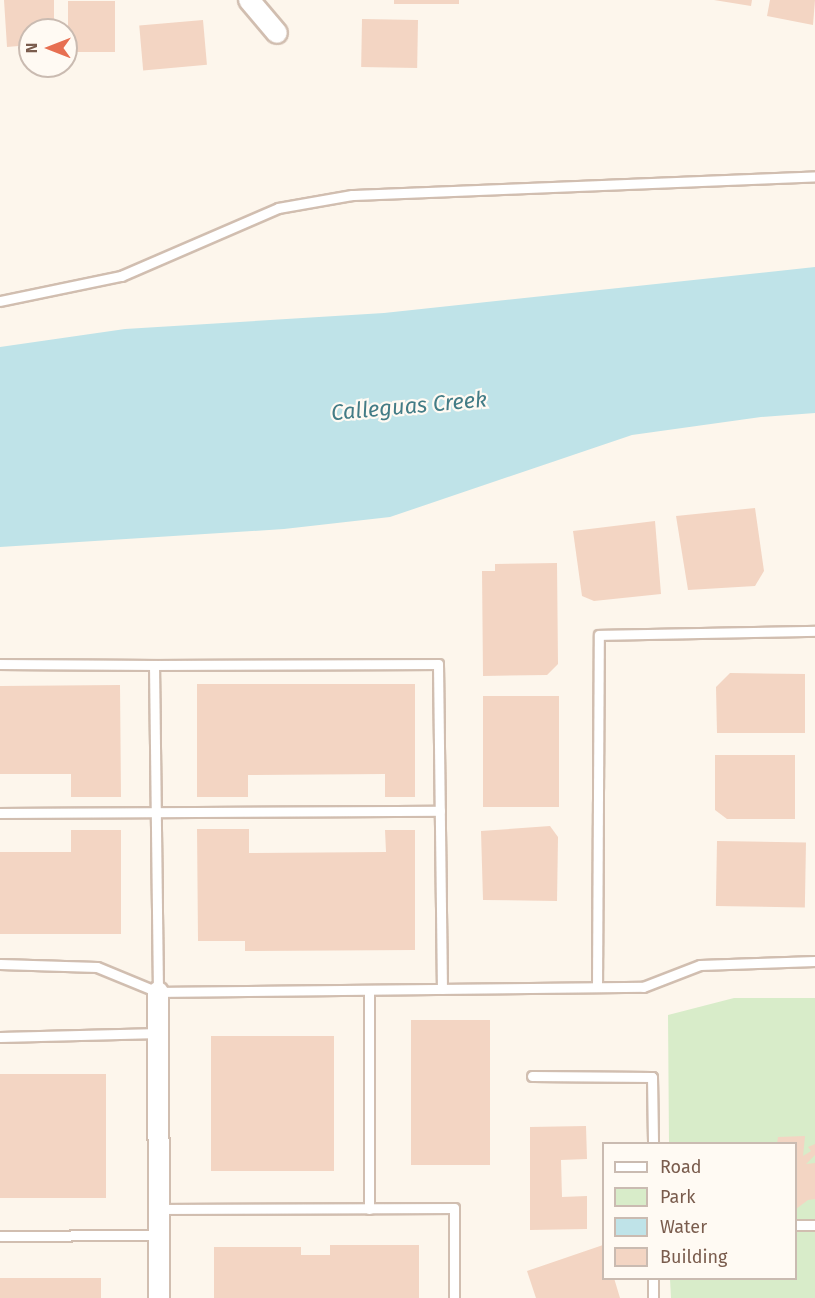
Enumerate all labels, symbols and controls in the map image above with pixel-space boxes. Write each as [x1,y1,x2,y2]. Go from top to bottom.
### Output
north arrow [18,18,78,78]
text: N [22,43,41,53]
water label: Calleguas Creek [330,386,488,426]
legend [602,1142,797,1280]
text: Road [660,1156,702,1178]
text: Park [660,1186,695,1208]
text: Water [660,1216,707,1238]
text: Building [660,1246,727,1268]

